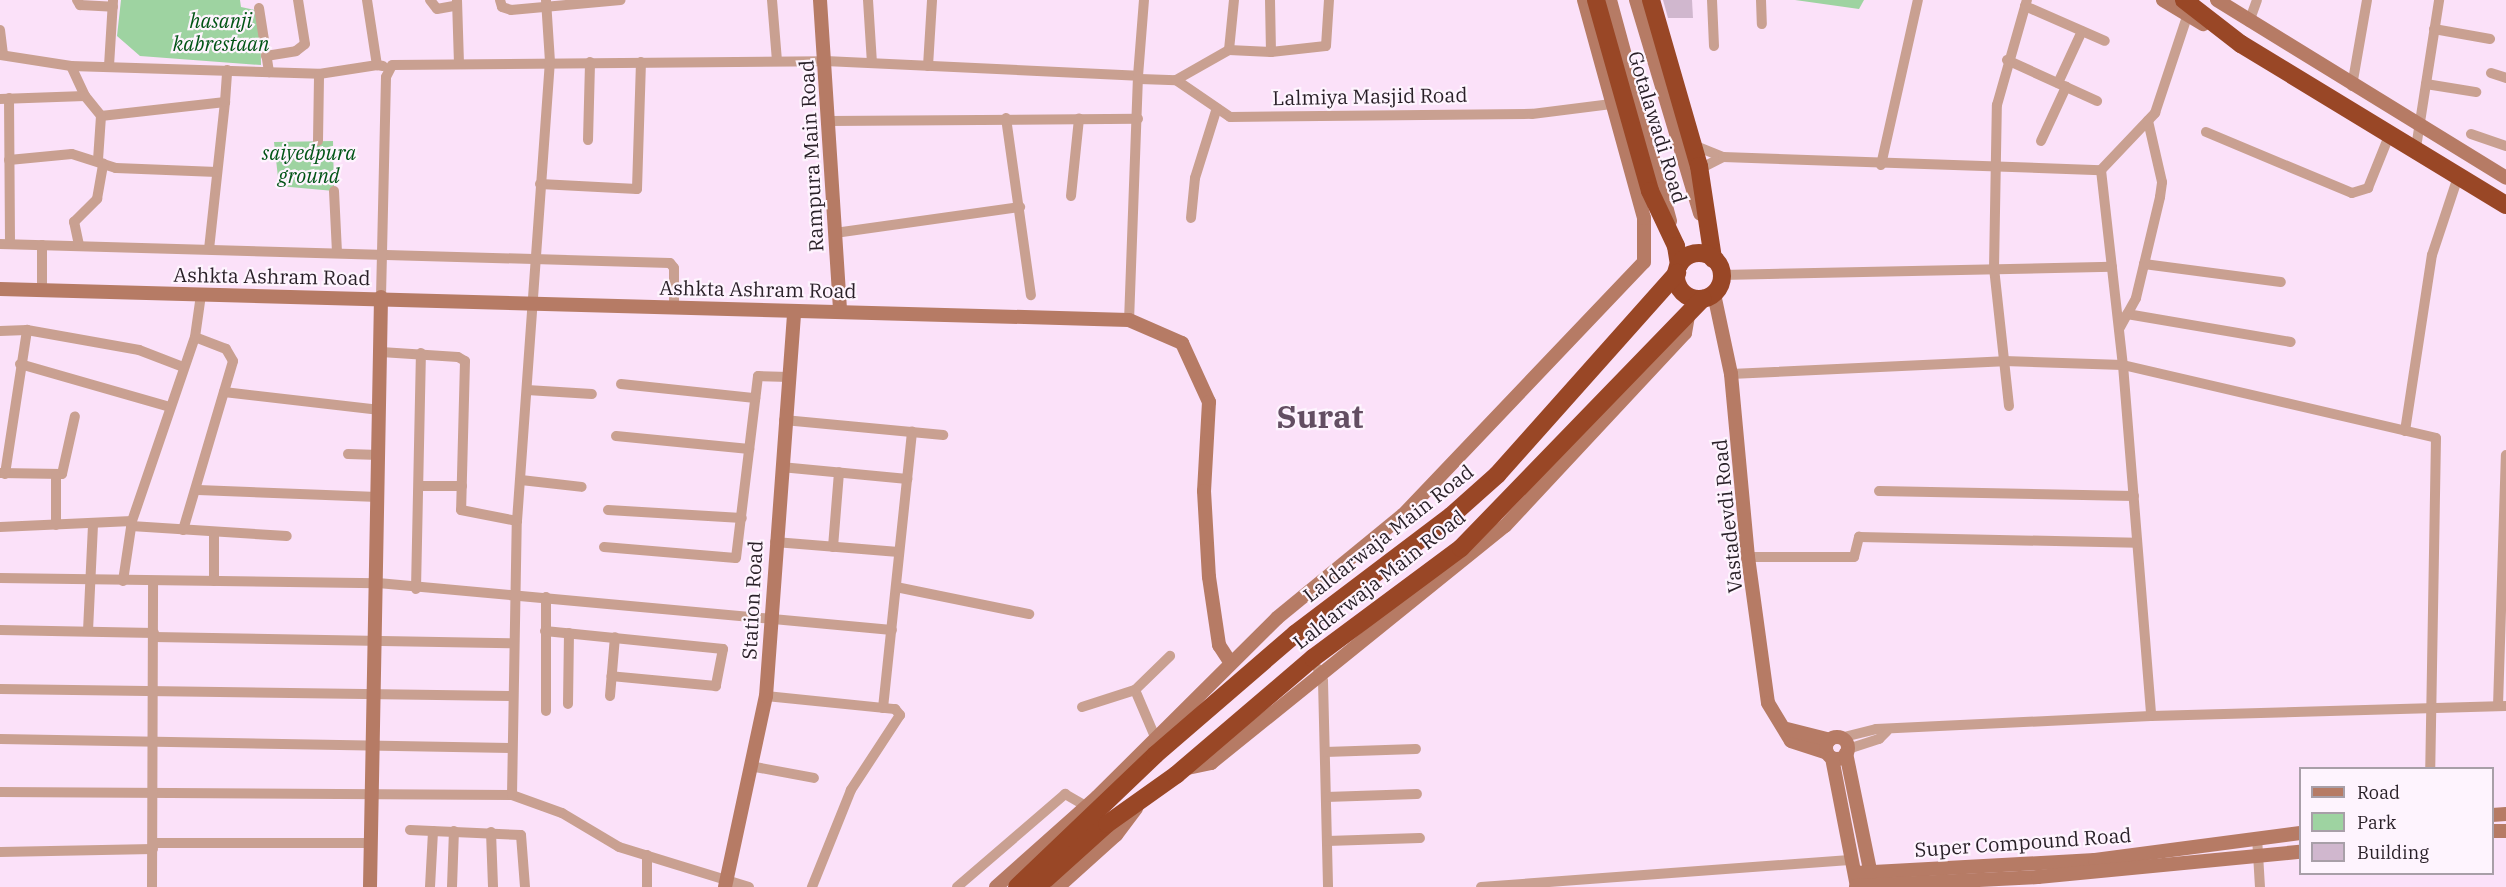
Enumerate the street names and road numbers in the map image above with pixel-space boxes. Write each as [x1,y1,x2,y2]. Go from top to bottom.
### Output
street label: Gotalawadi Road [1623,48,1693,206]
street label: Rampura Main Road [794,59,828,253]
street label: Lalmiya Masjid Road [1272,82,1468,110]
street label: Ashkta Ashram Road [173,262,371,290]
street label: Ashkta Ashram Road [659,275,857,303]
street label: Vastadevdi Road [1707,438,1747,594]
street label: Laldarwaja Main Road [1298,459,1478,607]
street label: Laldarwaja Main ROad [1288,504,1470,654]
street label: Station Road [737,540,767,660]
street label: Super Compound Road [1914,822,2132,862]

